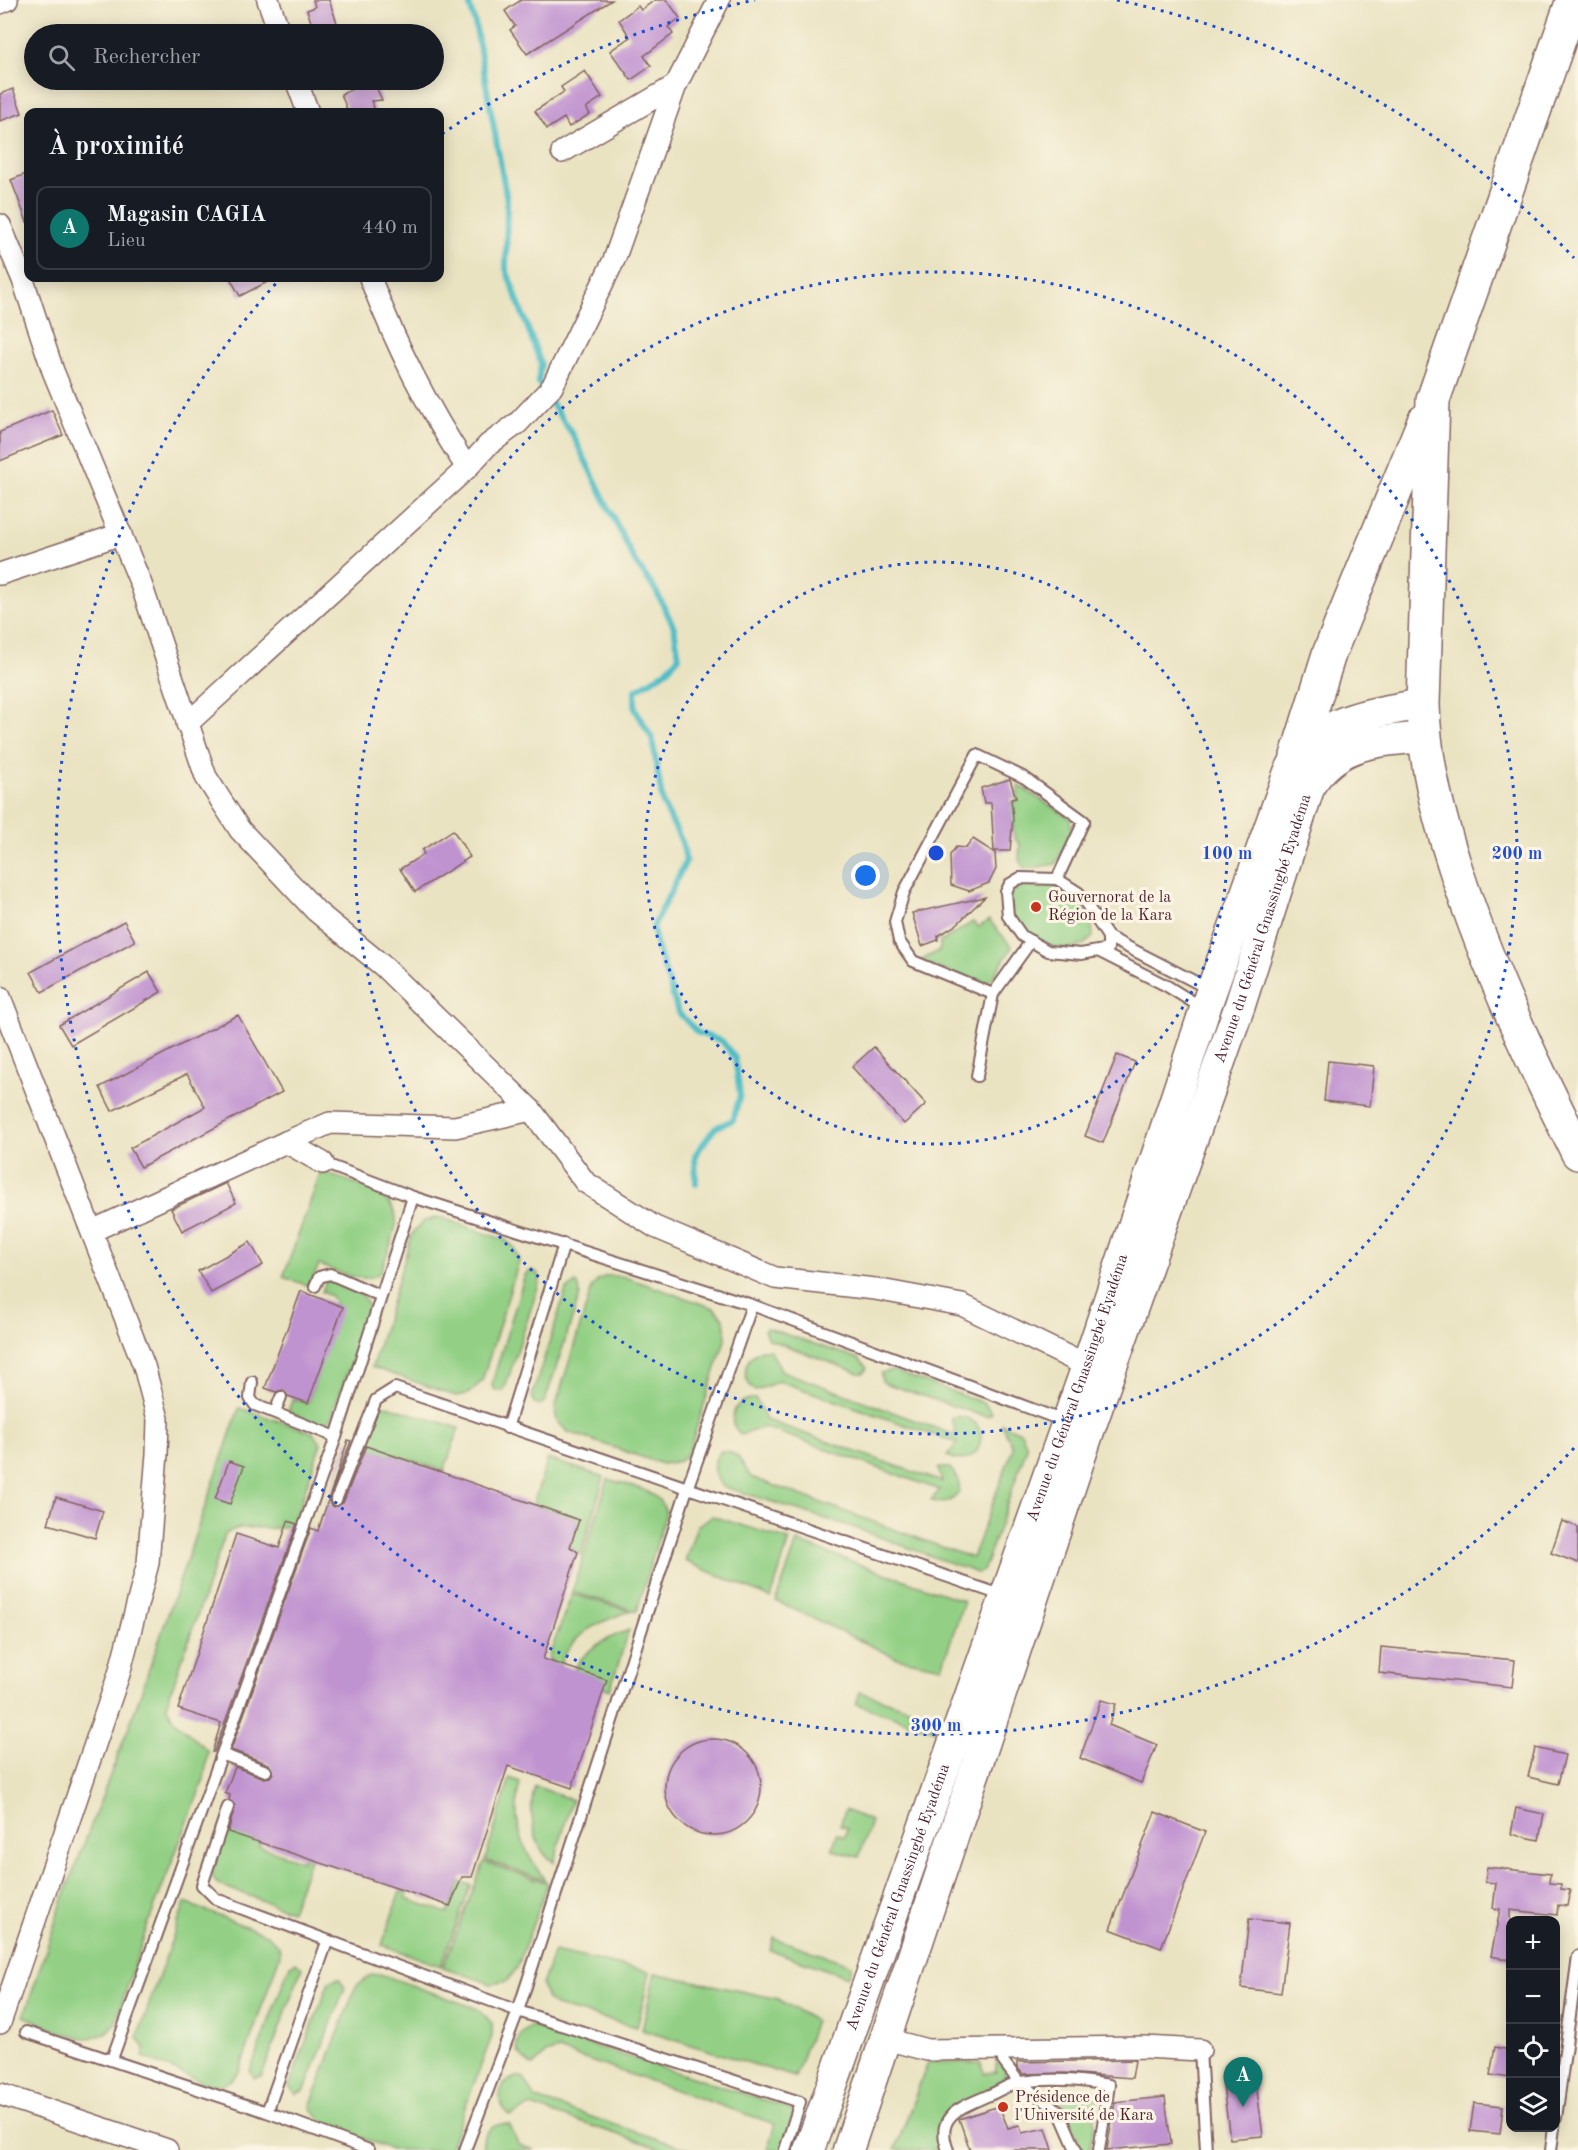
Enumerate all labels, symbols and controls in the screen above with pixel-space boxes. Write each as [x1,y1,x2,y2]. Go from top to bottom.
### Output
search box [24,24,444,90]
icon: search [45,41,78,74]
text: Rechercher [93,46,200,68]
text: À proximité [48,134,184,160]
text: Magasin CAGIA [107,204,266,226]
text: A [62,218,77,238]
text: 440 m [362,218,418,238]
text: Lieu [107,231,146,251]
street label: Avenue du Général Gnassingbé Eyadéma [1212,792,1315,1065]
centre of rings [926,843,946,863]
text: 100 m [1202,845,1252,863]
text: 200 m [1492,845,1542,863]
your location [851,861,880,890]
place label: Gouvernorat de la Région de la Kara [1048,890,1172,924]
marker: Gouvernorat de la Région de la Kara [1029,900,1043,914]
street label: Avenue du Général Gnassingbé Eyadéma [1024,1252,1131,1524]
text: 300 m [911,1717,961,1735]
street label: Avenue du Général Gnassingbé Eyadéma [844,1762,953,2033]
map controls [1506,1916,1560,2132]
button: + [1506,1916,1560,1970]
button: − [1506,1970,1560,2024]
button: locate [1506,2024,1560,2078]
pin: A [1224,2058,1262,2107]
button: layers [1506,2078,1560,2132]
place label: Présidence de l'Université de Kara [1015,2090,1154,2124]
marker: Présidence de l'Université de Kara [996,2100,1010,2114]

